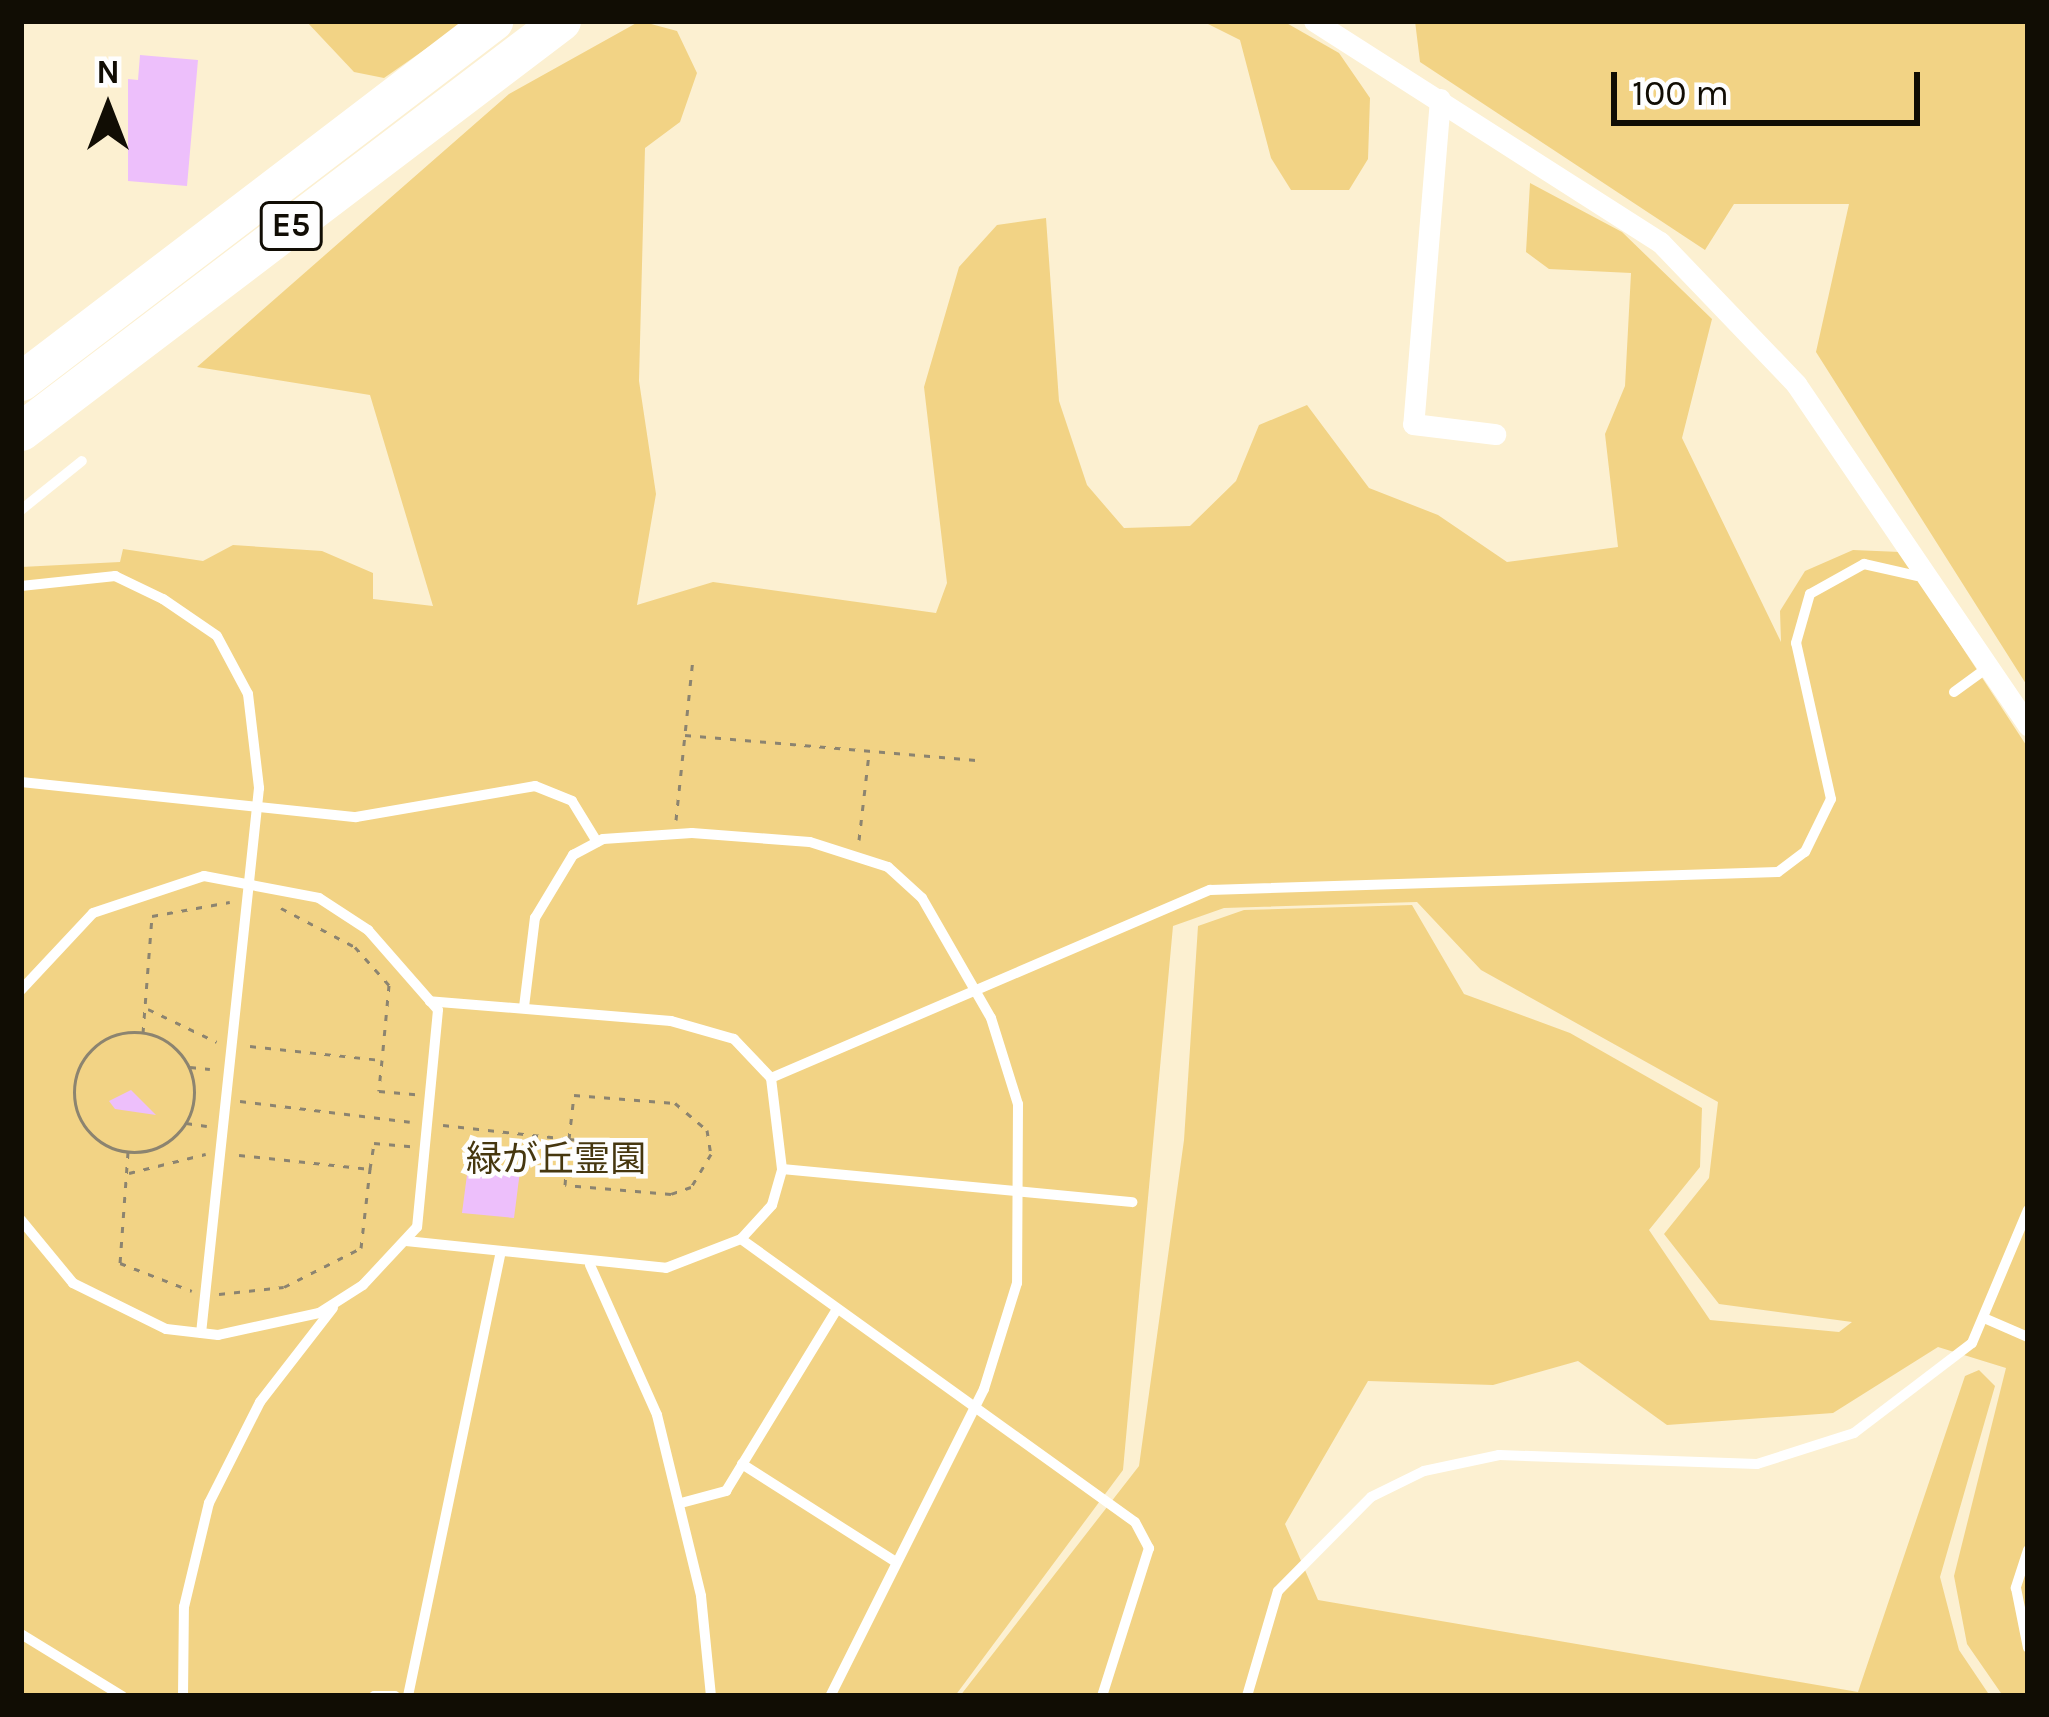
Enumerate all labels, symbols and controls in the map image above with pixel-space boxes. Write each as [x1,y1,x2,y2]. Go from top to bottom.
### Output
north arrow [48,48,168,168]
scale bar [1617,48,1926,122]
text: N [96,53,120,91]
text: 100 m [1632,72,1729,114]
road number: E5 [258,199,324,253]
park label: 緑が丘霊園 [466,1138,646,1182]

